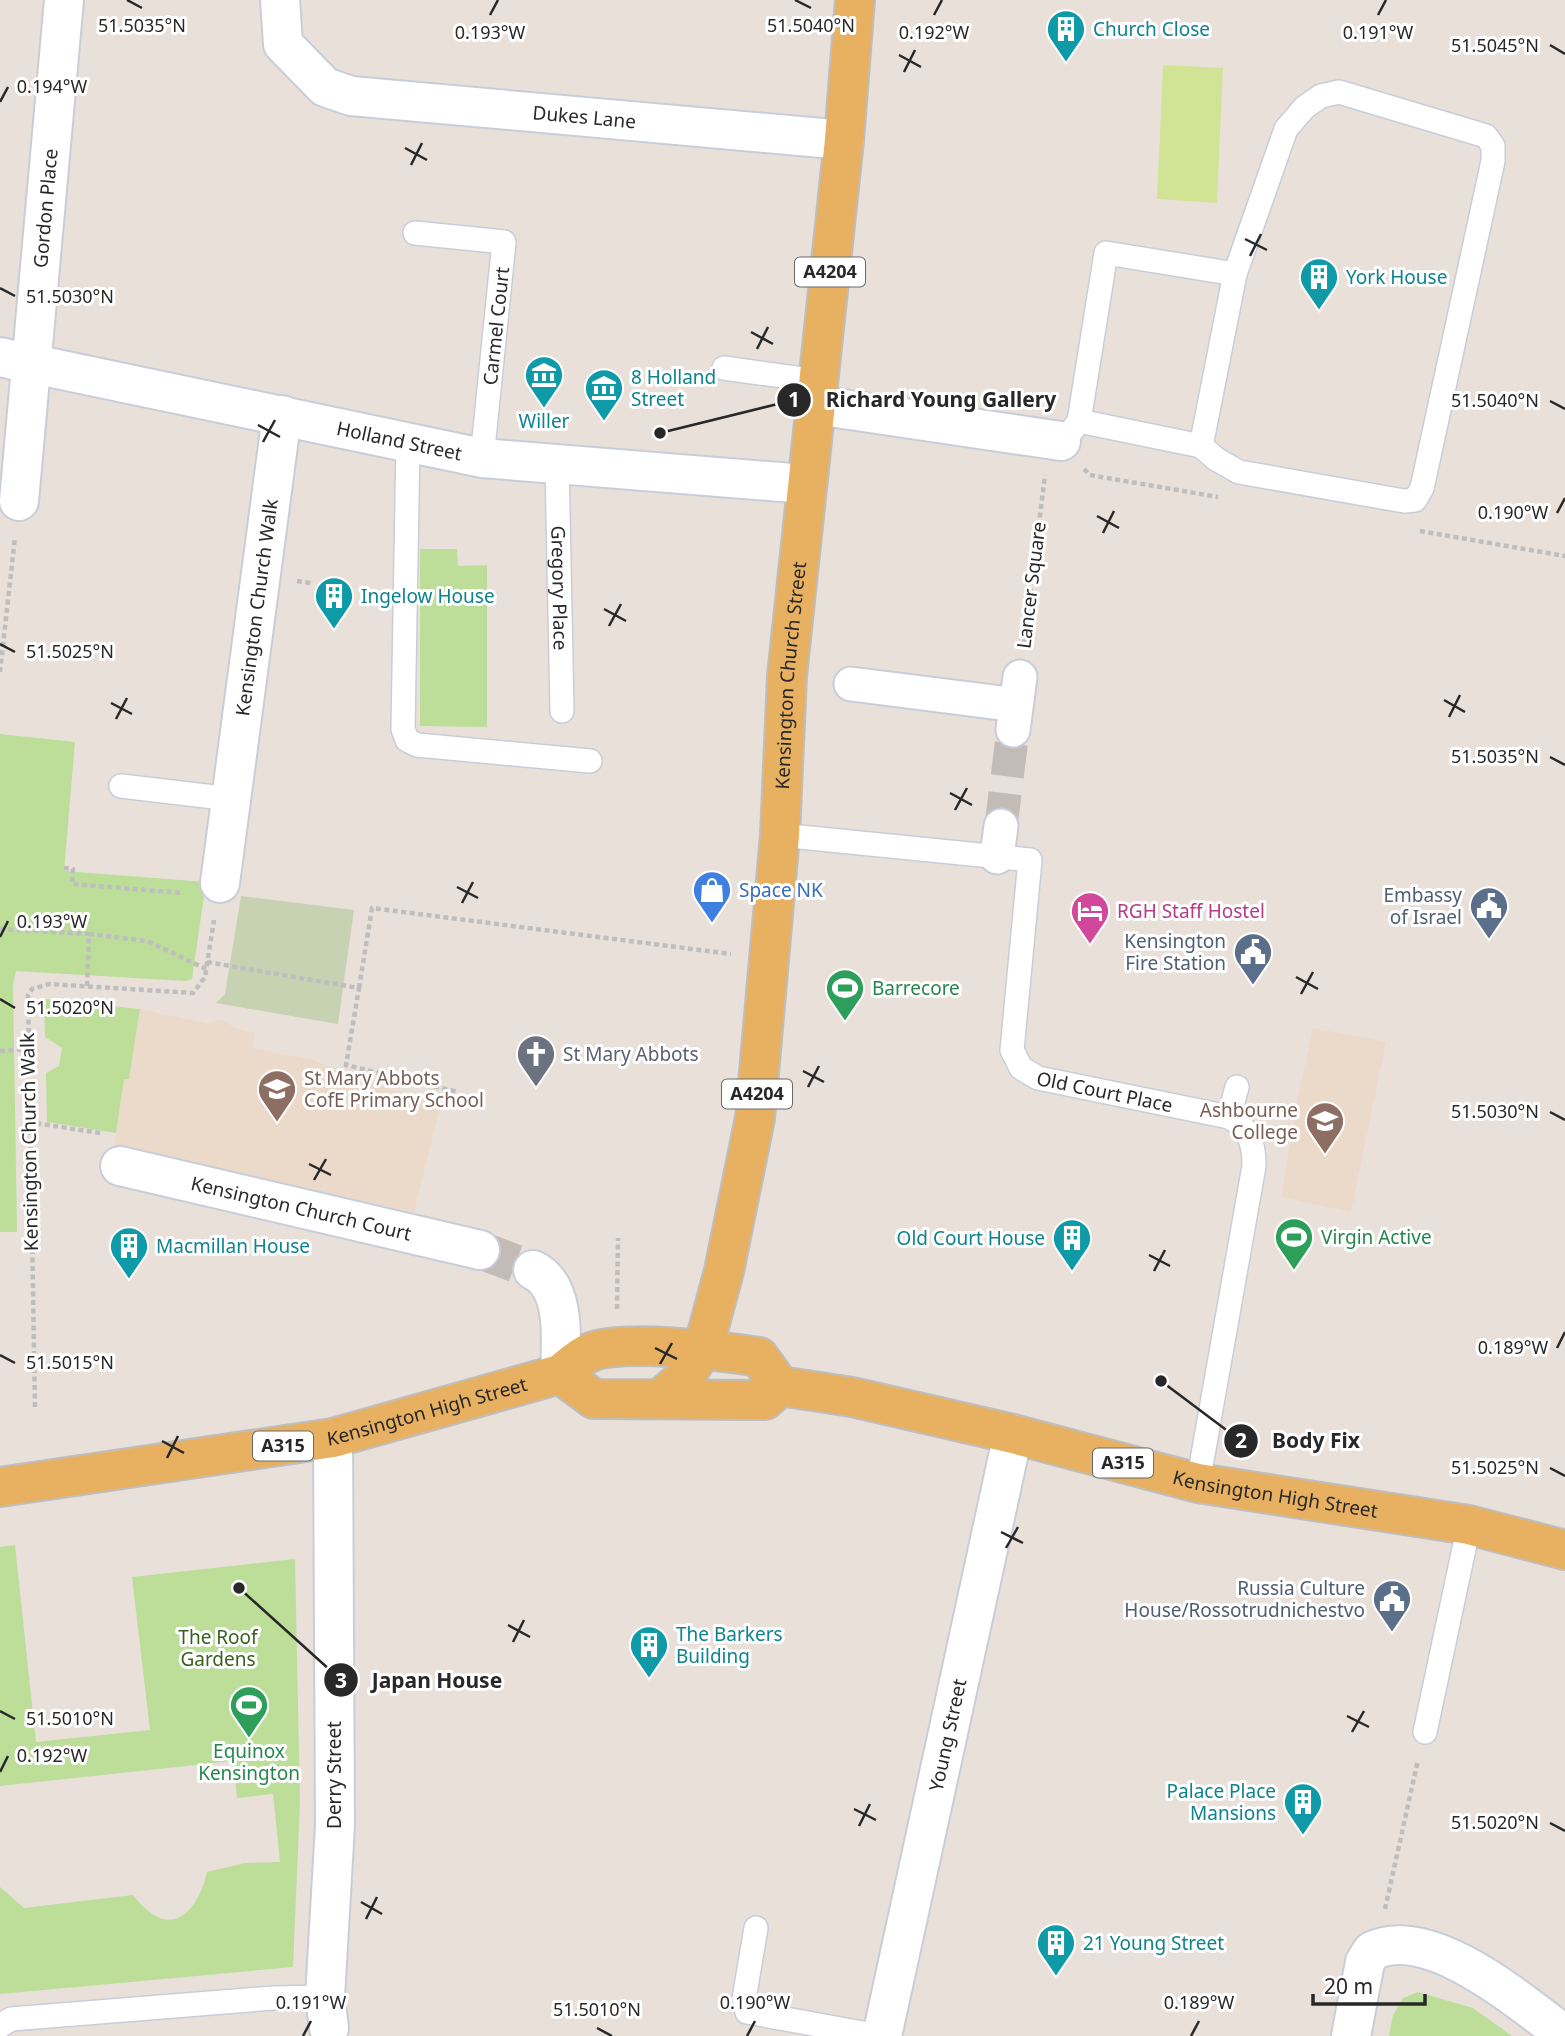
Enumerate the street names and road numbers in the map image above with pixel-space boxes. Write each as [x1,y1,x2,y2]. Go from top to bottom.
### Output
street label: Dukes Lane [532,99,637,134]
street label: Gordon Place [27,147,64,269]
road number: A4204 [795,258,865,286]
street label: Carmel Court [477,265,515,386]
street label: Holland Street [334,415,465,467]
street label: Kensington Church Walk [229,497,284,717]
street label: Lancer Square [1010,520,1052,650]
street label: Gregory Place [545,525,574,651]
street label: Kensington Church Street [769,560,812,790]
street label: Kensington Church Walk [14,1033,44,1251]
street label: Old Court Place [1034,1065,1175,1118]
road number: A4204 [722,1079,792,1108]
street label: Kensington Church Court [188,1170,414,1247]
street label: Kensington High Street [325,1371,530,1452]
road number: A315 [253,1432,313,1461]
road number: A315 [1093,1448,1153,1478]
street label: Kensington High Street [1170,1464,1380,1524]
street label: Young Street [923,1676,972,1794]
street label: Derry Street [321,1721,347,1829]

